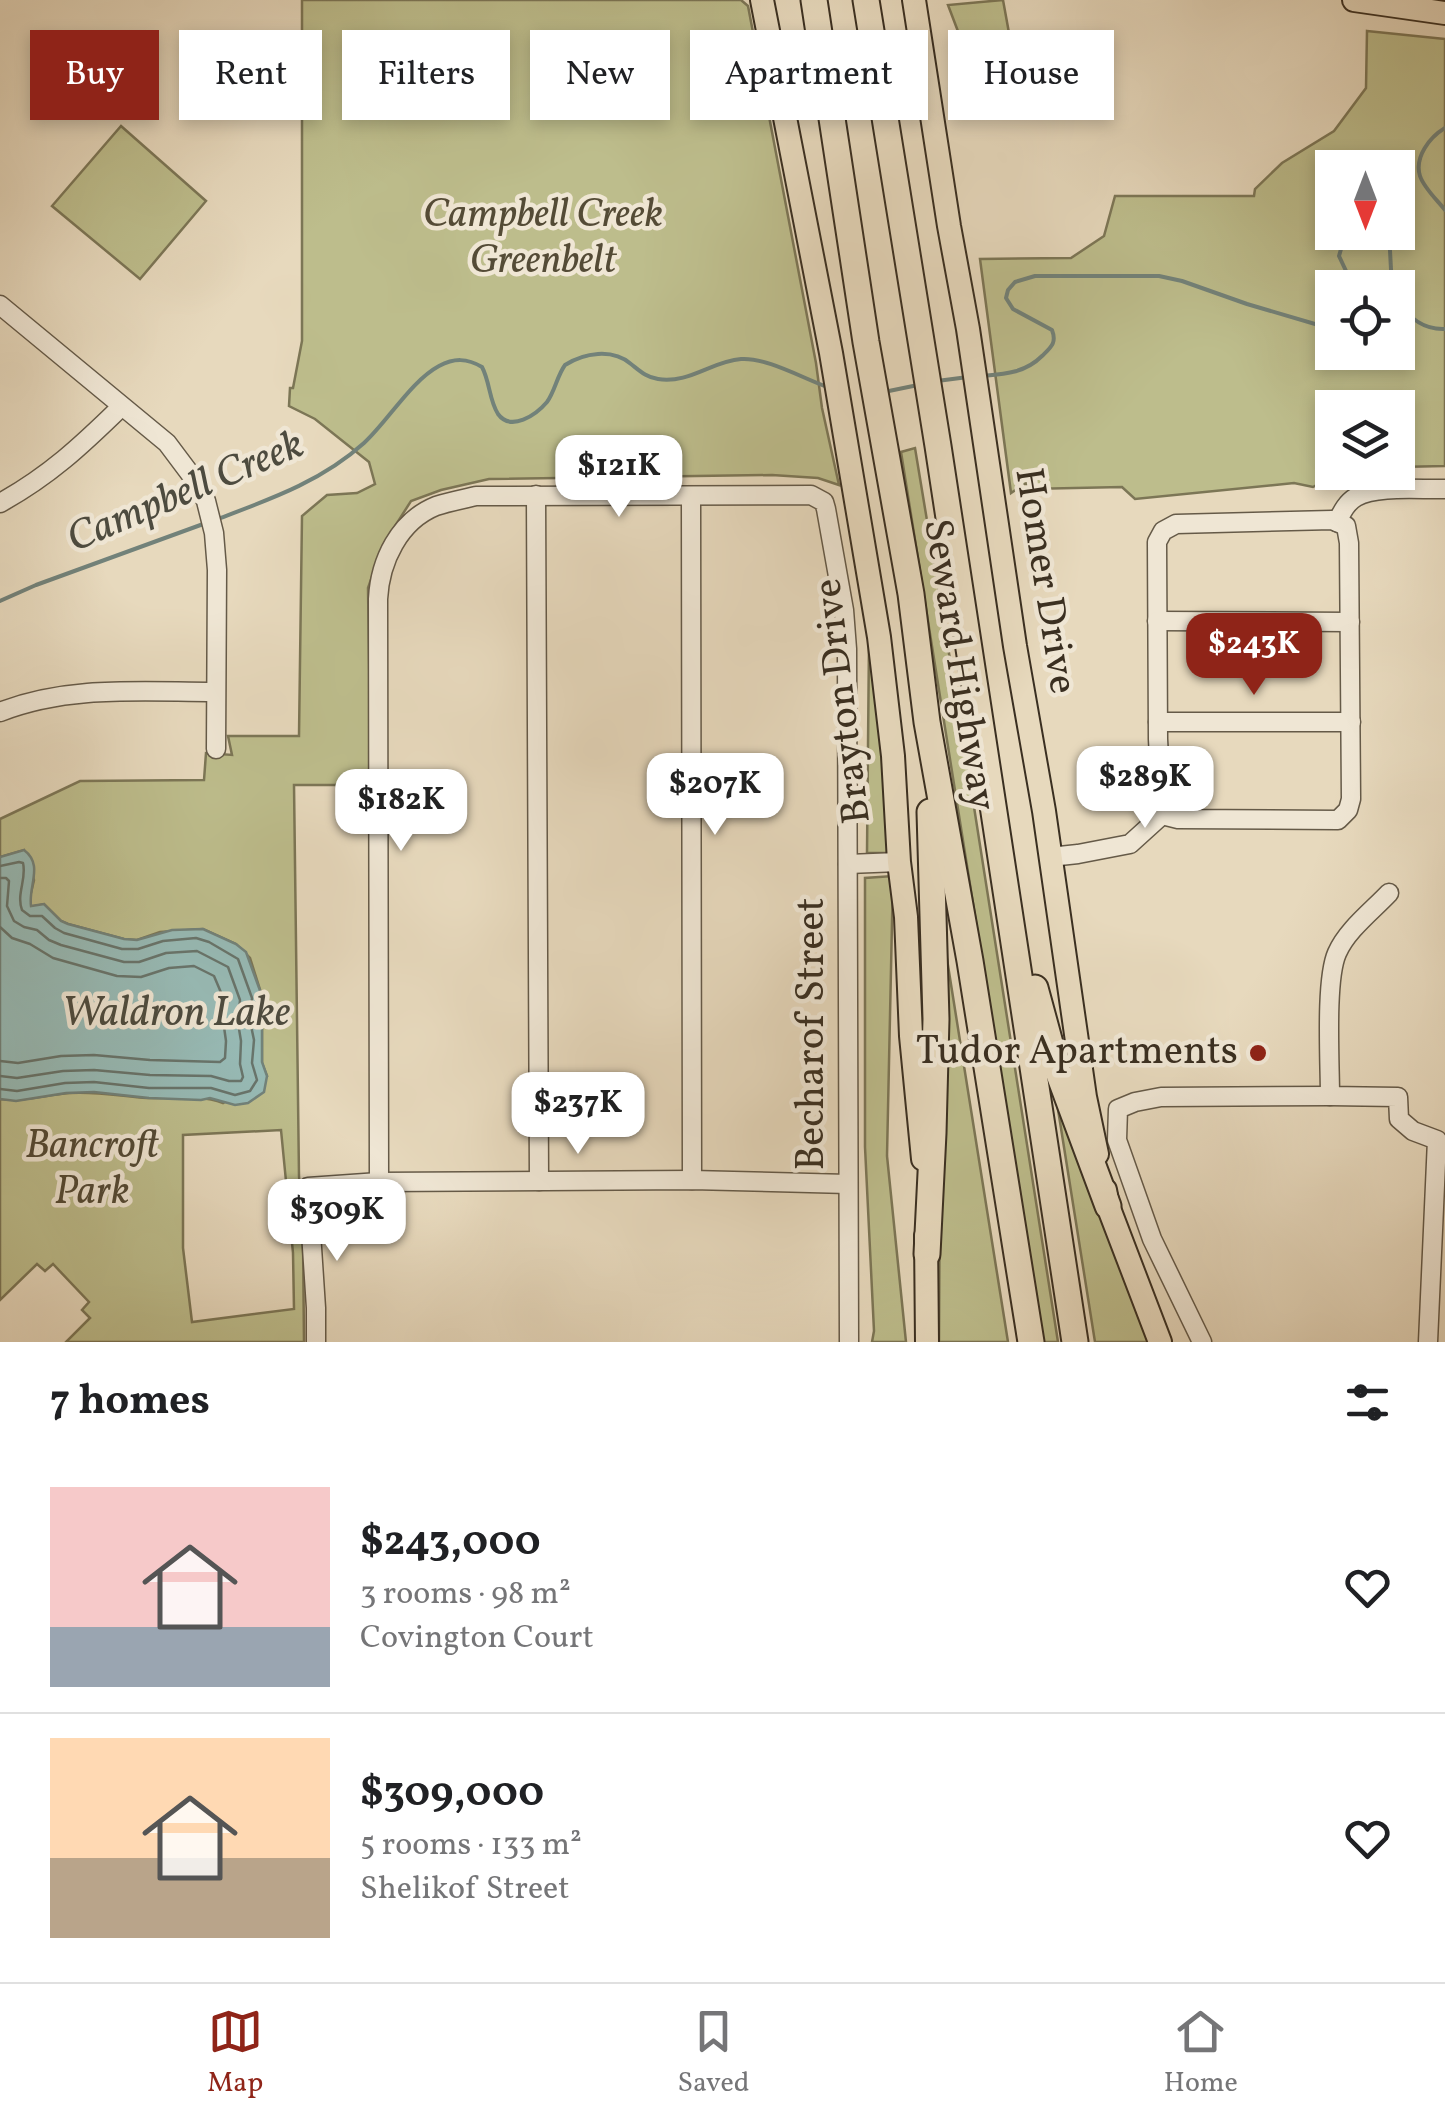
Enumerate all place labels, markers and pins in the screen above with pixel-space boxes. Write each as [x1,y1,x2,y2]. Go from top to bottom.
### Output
pin: $121K [549,435,689,520]
pin: $243K [1184,613,1324,698]
pin: $289K [1075,746,1215,831]
pin: $207K [645,753,785,838]
pin: $182K [331,769,471,854]
place label: Tudor Apartments [916,1025,1238,1081]
marker: Tudor Apartments [1247,1042,1269,1064]
pin: $237K [508,1072,648,1157]
pin: $309K [267,1179,407,1264]

